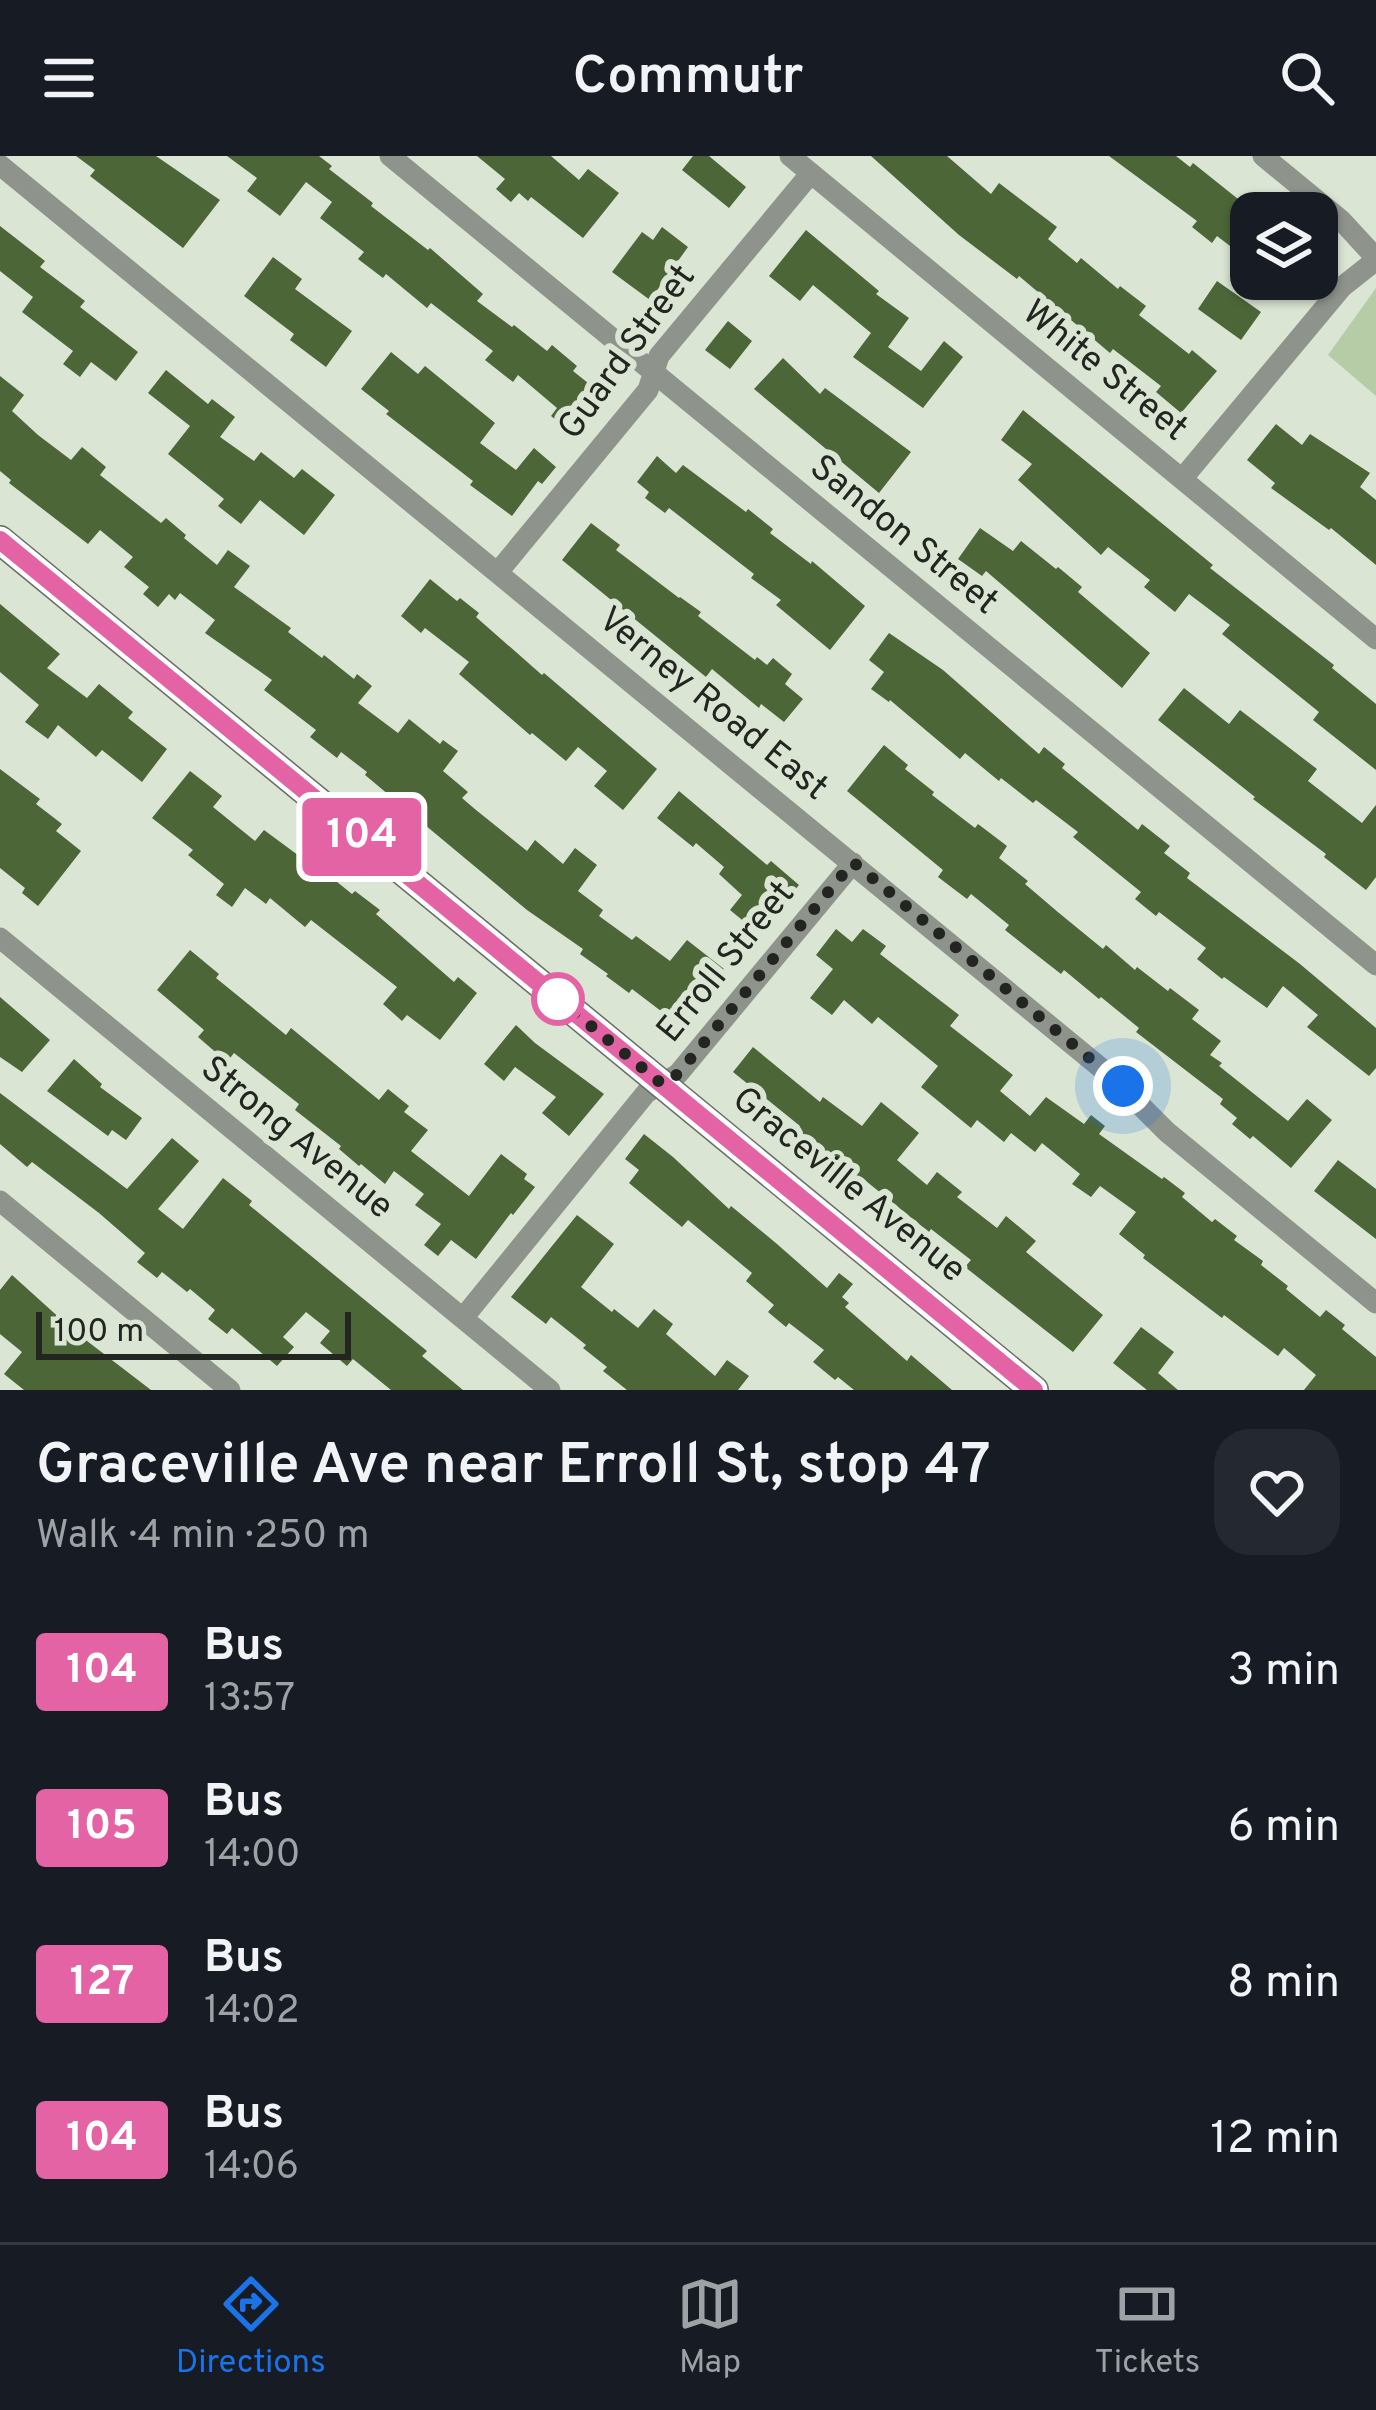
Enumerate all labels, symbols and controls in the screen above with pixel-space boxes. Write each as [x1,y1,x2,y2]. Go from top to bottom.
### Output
text: Commutr [573,44,803,113]
icon: menu [36,45,102,111]
icon: search [1274,45,1340,111]
map controls [1230,192,1338,300]
button: layers [1230,192,1338,300]
street label: Guard Street [549,256,707,450]
street label: White Street [1012,291,1196,453]
street label: Sandon Street [799,446,1007,626]
street label: Verney Road East [588,598,836,812]
line badge: 104 [293,798,431,876]
text: 104 [326,810,398,863]
street label: Erroll Street [648,873,806,1053]
unlabelled marker [533,974,583,1024]
street label: Strong Avenue [190,1047,402,1231]
your location [1093,1056,1153,1116]
street label: Graceville Avenue [722,1078,974,1294]
scale bar [36,1306,351,1359]
text: 100 m [54,1312,144,1354]
button: heart [1214,1429,1340,1555]
text: Graceville Ave near Erroll St, stop 47 [36,1432,991,1504]
text: Walk · 4 min · 250 m [36,1513,369,1562]
text: Bus [204,1619,284,1676]
text: 3 min [1227,1644,1340,1701]
text: 104 [66,1645,138,1698]
text: 13:57 [204,1676,295,1725]
text: Bus [204,1775,284,1832]
text: 6 min [1228,1800,1340,1857]
text: 105 [67,1801,137,1854]
text: 14:00 [204,1832,301,1881]
text: Bus [204,1931,284,1988]
text: 8 min [1227,1956,1340,2013]
text: 127 [70,1957,134,2010]
text: 14:02 [204,1988,300,2037]
text: Bus [204,2087,284,2144]
text: 12 min [1210,2112,1340,2169]
text: 104 [66,2113,138,2166]
text: 14:06 [204,2144,299,2193]
tab: Directions [176,2271,326,2385]
tab: Map [677,2271,743,2385]
tab: Tickets [1095,2271,1200,2385]

